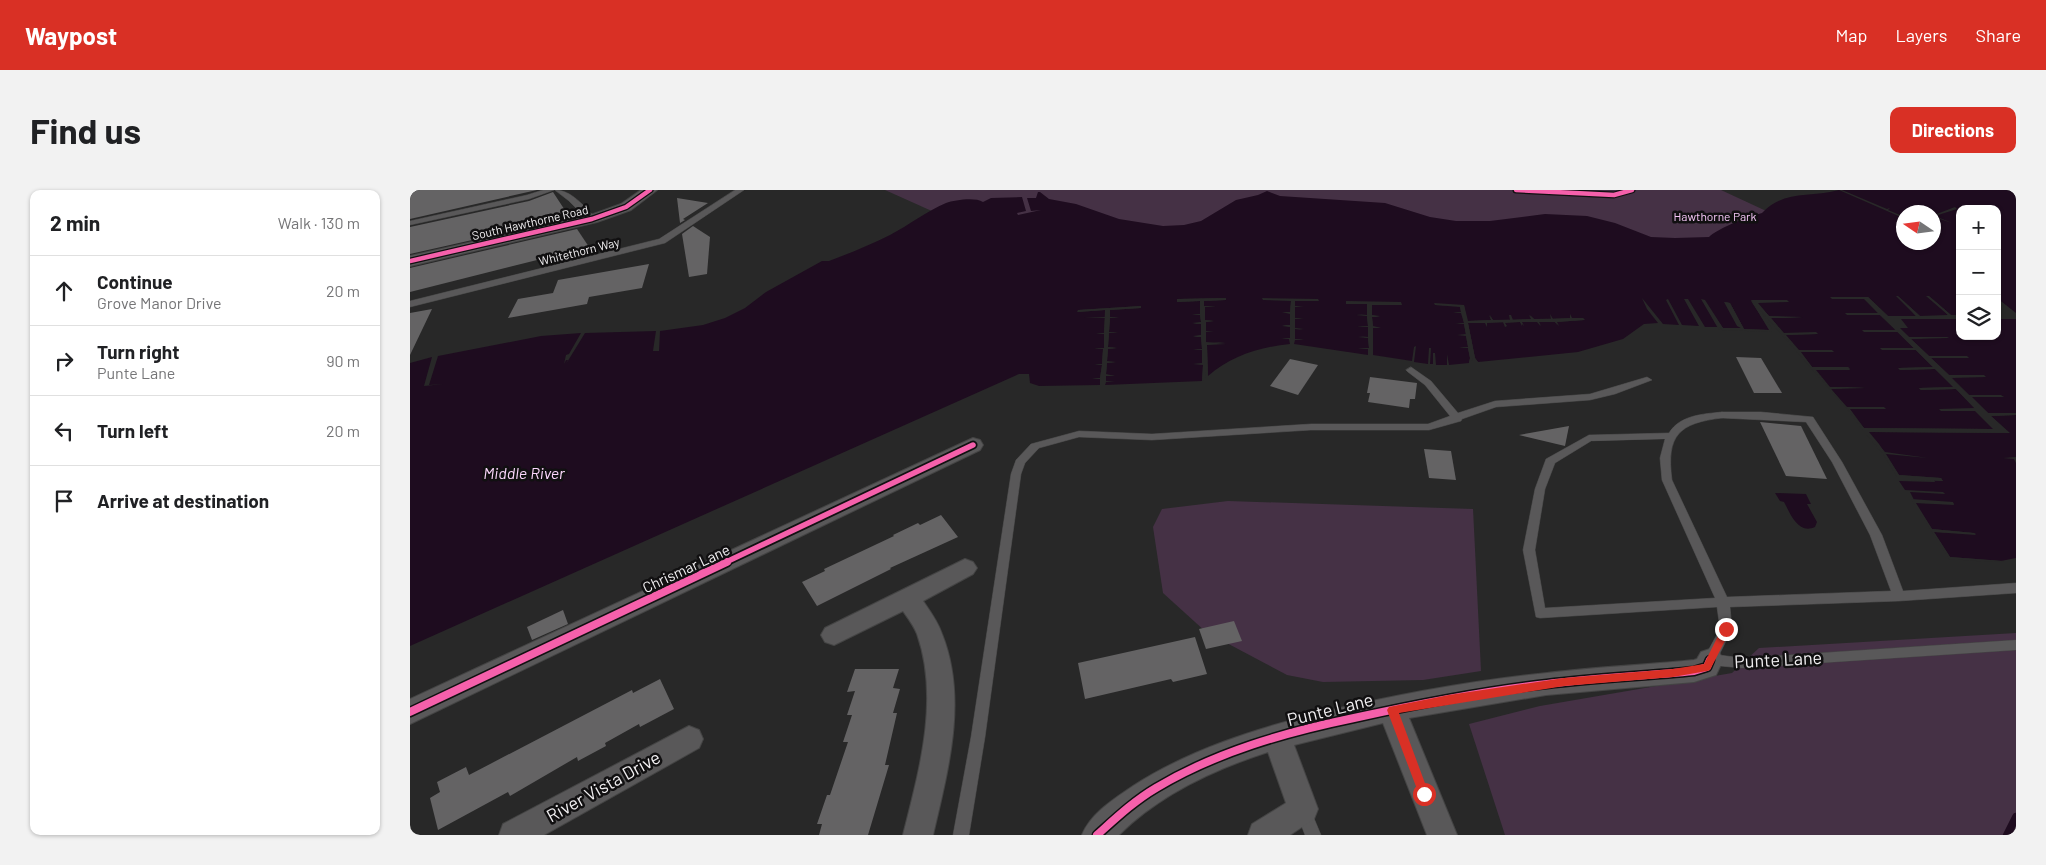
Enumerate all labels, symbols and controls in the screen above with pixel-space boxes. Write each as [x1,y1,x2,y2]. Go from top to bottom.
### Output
text: Waypost [25,21,117,50]
text: Map [1835,24,1867,46]
text: Layers [1895,24,1948,46]
text: Share [1976,24,2021,46]
button: Directions [1890,107,2016,153]
text: Find us [30,109,141,151]
street label: South Hawthorne Road [470,202,590,242]
north arrow [1896,205,1941,250]
map controls [1956,205,2001,340]
button: + [1956,205,2001,250]
park label: Hawthorne Park [1674,209,1756,223]
text: 2 min [50,210,100,235]
text: Walk · 130 m [278,213,360,232]
street label: Whitethorn Way [537,234,621,268]
button: − [1956,250,2001,295]
text: Continue [97,270,173,293]
icon: ahead [50,277,78,305]
text: 20 m [326,281,360,300]
text: Grove Manor Drive [97,293,222,312]
button: layers [1956,295,2001,340]
text: Turn right [97,340,179,363]
icon: right [50,347,78,375]
text: 90 m [326,351,360,370]
text: Punte Lane [97,363,175,382]
icon: left [50,417,78,445]
text: Turn left [97,419,168,442]
text: 20 m [326,421,360,440]
water label: Middle River [483,463,566,482]
icon: arrive [50,487,78,515]
text: Arrive at destination [97,489,269,512]
street label: Chrismar Lane [639,540,733,596]
route end [1715,618,1738,641]
street label: Punte Lane [1733,646,1823,672]
street label: Punte Lane [1285,688,1375,730]
street label: River Vista Drive [542,746,664,826]
route start [1413,783,1436,806]

